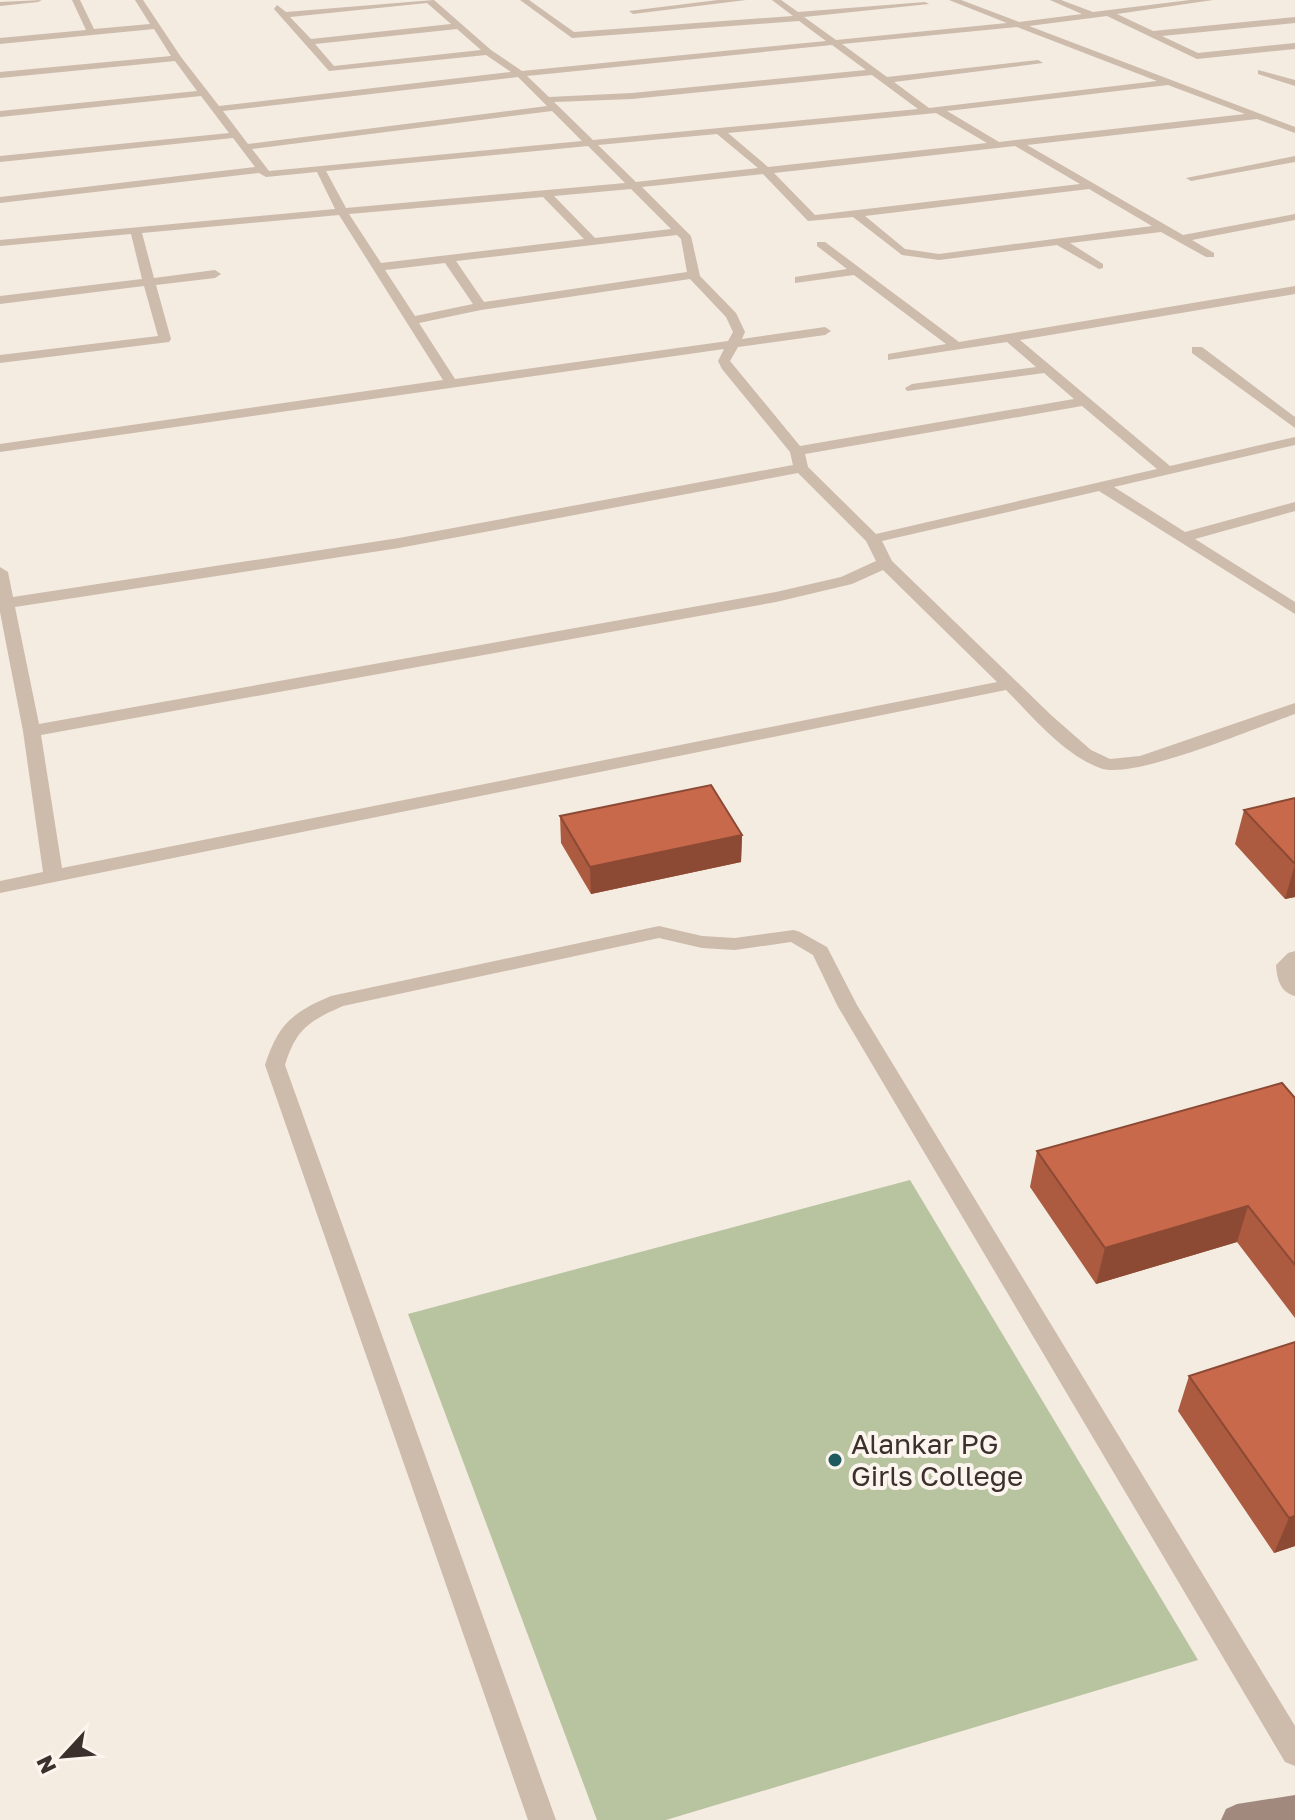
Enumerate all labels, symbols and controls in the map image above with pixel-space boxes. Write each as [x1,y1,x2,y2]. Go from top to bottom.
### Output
place label: Alankar PG Girls College [851,1427,1023,1492]
marker: Alankar PG Girls College [826,1451,844,1469]
north arrow [24,1716,104,1796]
text: N [30,1752,61,1778]

